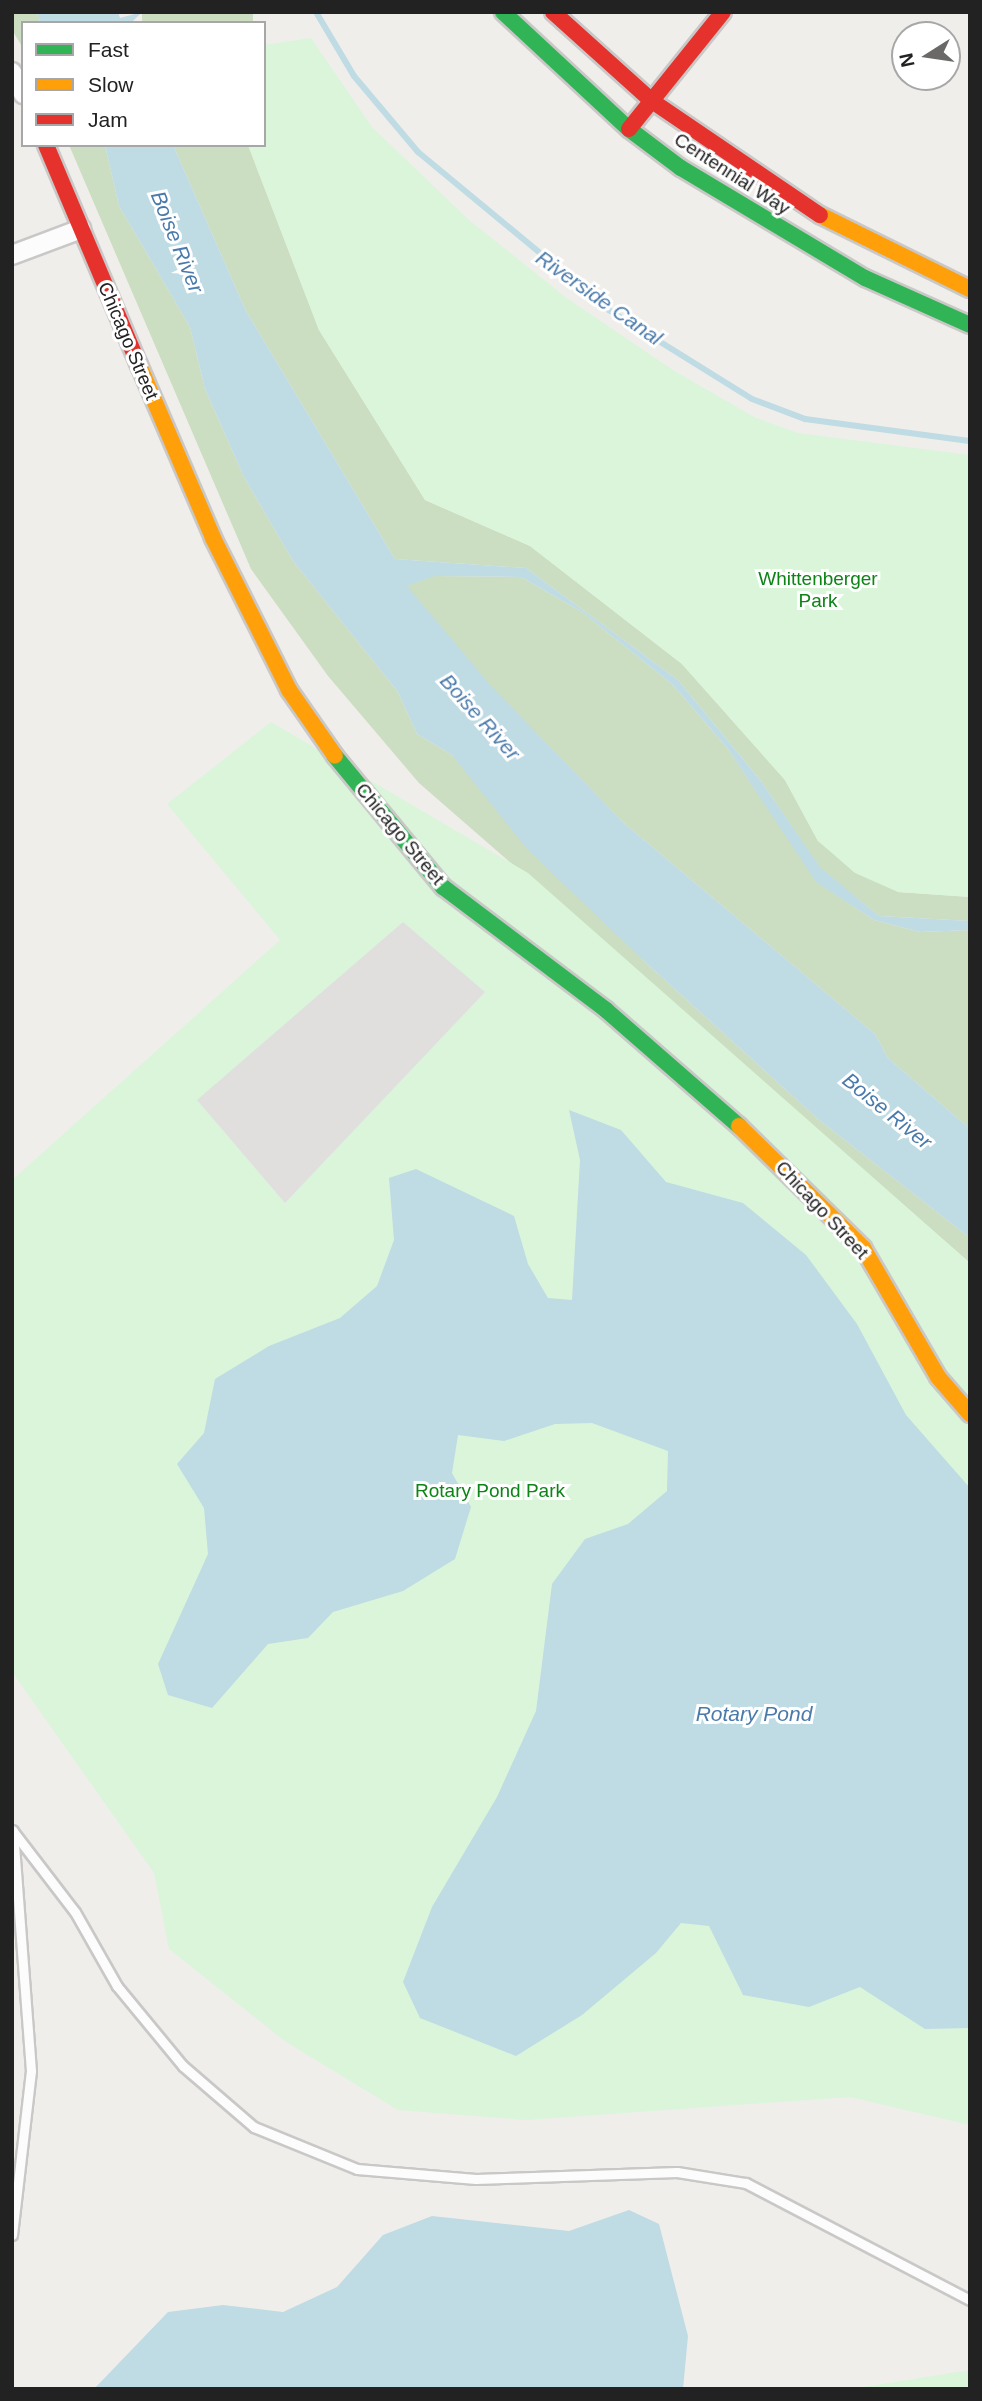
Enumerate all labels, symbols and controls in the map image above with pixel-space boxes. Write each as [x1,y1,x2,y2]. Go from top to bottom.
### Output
legend [21,21,266,147]
north arrow [891,21,961,91]
text: Fast [88,38,129,61]
text: N [895,51,919,69]
text: Slow [88,73,134,96]
text: Jam [88,108,128,131]
street label: Centennial Way [670,128,794,220]
water label: Boise River [145,188,209,296]
water label: Riverside Canal [531,245,667,351]
street label: Chicago Street [93,279,163,403]
park label: Whittenberger Park [758,568,878,612]
water label: Boise River [435,669,525,765]
street label: Chicago Street [351,779,449,889]
water label: Boise River [837,1067,937,1155]
street label: Chicago Street [771,1156,873,1264]
park label: Rotary Pond Park [415,1480,565,1502]
water label: Rotary Pond [696,1701,812,1727]

